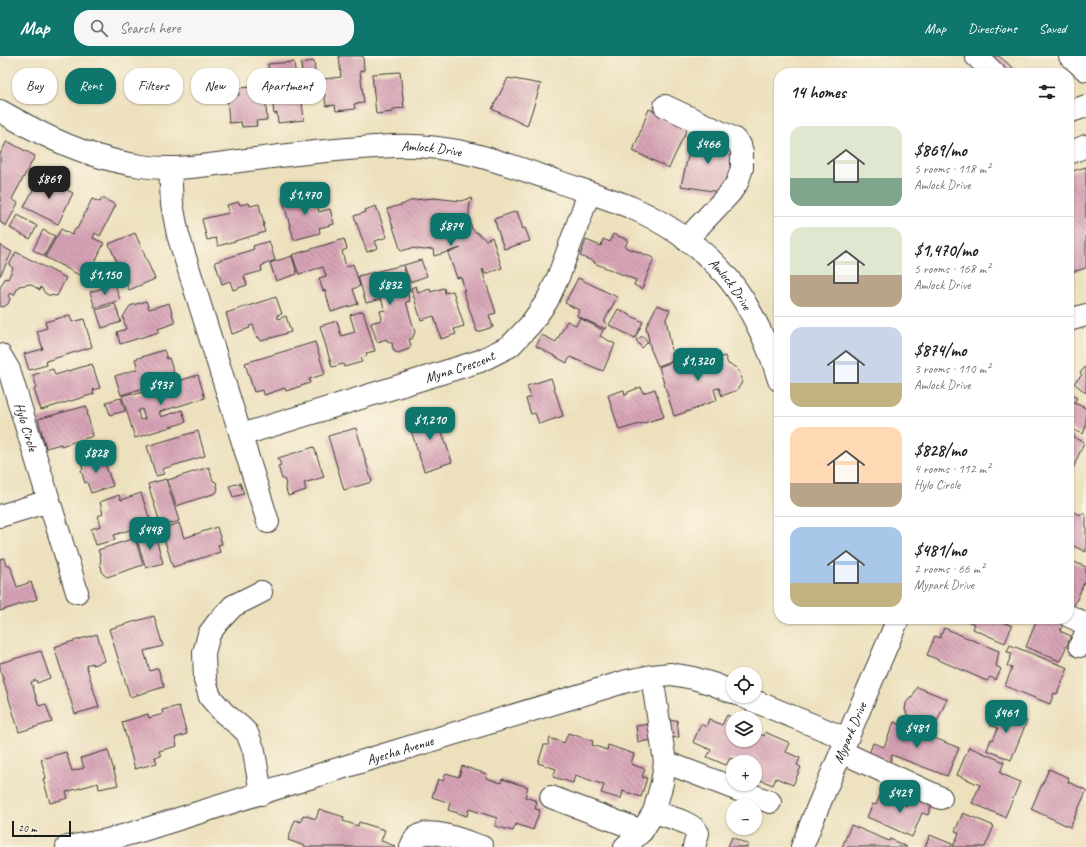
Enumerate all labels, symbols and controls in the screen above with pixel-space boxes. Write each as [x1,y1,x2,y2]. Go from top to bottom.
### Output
search box [74,10,354,46]
text: Map [20,16,50,40]
icon: search [88,17,110,39]
text: Search here [120,19,181,38]
text: Map [925,20,946,37]
text: Directions [968,20,1017,37]
text: Saved [1039,20,1066,37]
chip: Buy [12,68,57,104]
chip: Rent [65,68,116,104]
chip: Filters [124,68,183,104]
chip: New [191,68,239,104]
chip: Apartment [247,68,326,104]
icon: filters [1036,81,1058,103]
text: 14 homes [790,82,846,103]
pin: $466 [684,131,732,165]
text: $466 [696,136,720,152]
street label: Amlock Drive [401,138,465,161]
text: $869/mo [914,140,967,161]
icon: home [822,142,870,190]
text: 5 rooms · 118 m² [914,161,990,177]
pin: $869 [25,166,73,200]
text: $869 [37,171,61,187]
text: Amlock Drive [914,177,971,193]
pin: $1,470 [272,182,338,216]
text: $1,470 [289,187,321,203]
pin: $874 [427,213,475,247]
text: $874 [439,218,463,234]
text: $1,470/mo [914,240,977,261]
icon: home [822,243,870,291]
street label: Amlock Drive [705,255,756,314]
text: 5 rooms · 168 m² [914,261,990,277]
pin: $1,150 [72,262,138,296]
text: $1,150 [89,267,121,283]
pin: $832 [366,272,414,306]
text: $832 [378,277,402,293]
text: Amlock Drive [914,277,971,293]
text: $874/mo [914,340,966,361]
icon: home [822,343,870,391]
street label: Myna Crescent [423,347,499,387]
pin: $1,320 [665,348,731,382]
text: $1,320 [682,353,714,369]
text: 3 rooms · 110 m² [914,361,990,377]
pin: $937 [137,372,185,406]
text: $937 [149,377,173,393]
text: Amlock Drive [914,377,971,393]
street label: Hylo Circle [11,401,42,455]
pin: $1,210 [397,407,463,441]
text: $1,210 [414,412,446,428]
pin: $828 [72,440,120,474]
text: $828/mo [914,440,966,461]
icon: home [822,443,870,491]
text: $828 [84,445,108,461]
text: 4 rooms · 112 m² [914,461,990,477]
text: Hylo Circle [914,477,960,493]
pin: $448 [126,517,174,551]
text: $448 [138,522,162,538]
text: $481/mo [914,540,966,561]
icon: home [822,543,870,591]
text: 2 rooms · 66 m² [914,561,984,577]
text: Mypark Drive [914,577,974,593]
map controls [726,667,762,835]
button: locate [726,667,762,703]
street label: Mypark Drive [830,698,871,766]
pin: $461 [982,700,1030,734]
text: $461 [994,705,1018,721]
button: layers [726,711,762,747]
pin: $481 [893,715,941,749]
text: $481 [905,720,929,736]
street label: Ayesha Avenue [365,732,437,769]
button: + [726,755,762,791]
pin: $429 [876,780,924,814]
text: $429 [888,785,912,801]
button: − [726,799,762,835]
scale bar [12,819,71,838]
text: 20 m [18,821,37,835]

